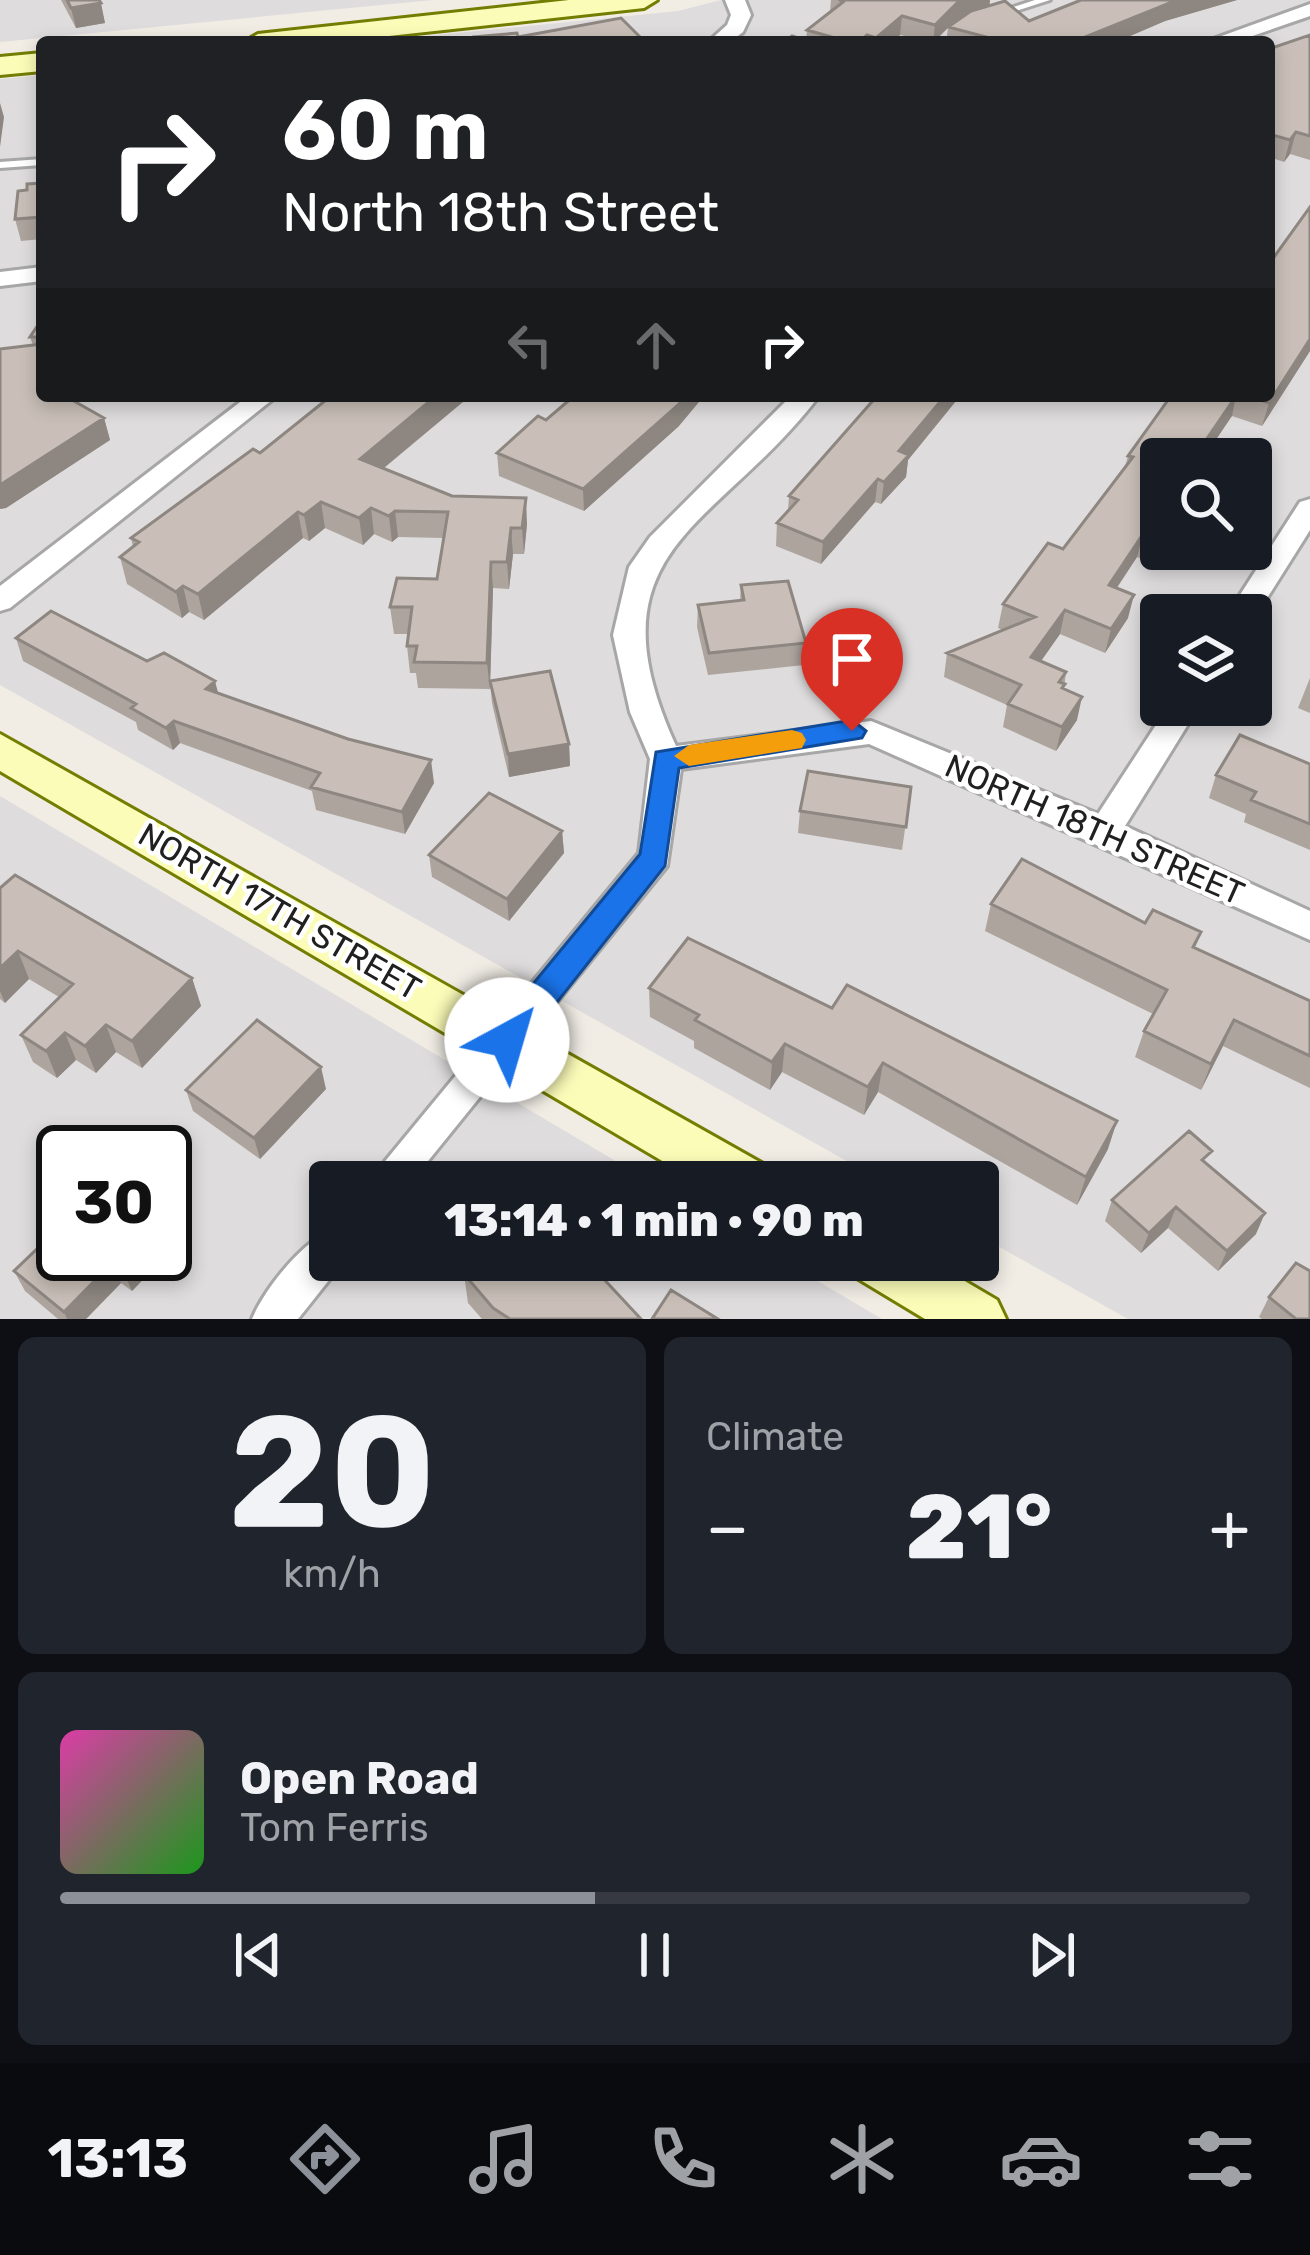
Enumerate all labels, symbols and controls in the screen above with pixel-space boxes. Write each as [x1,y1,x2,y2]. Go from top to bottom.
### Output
text: 60 m [282,80,489,180]
icon: right [84,84,240,240]
text: North 18th Street [282,181,719,245]
icon: left [497,312,563,378]
icon: ahead [623,312,689,378]
icon: right [749,312,815,378]
map controls [1140,438,1272,726]
button: search [1140,438,1272,570]
button: layers [1140,594,1272,726]
pin [801,608,903,731]
icon: arrive [819,626,885,692]
street label: NORTH 18TH STREET [939,746,1250,913]
street label: NORTH 17TH STREET [132,815,428,1008]
position arrow [444,977,570,1103]
speed limit sign: 30 [36,1125,192,1281]
text: 13:14 · 1 min · 90 m [444,1194,864,1247]
text: 20 [228,1380,436,1565]
text: Climate [706,1414,844,1460]
text: 21° [906,1474,1052,1581]
text: − [706,1488,749,1567]
text: + [1209,1488,1250,1567]
text: km/h [283,1551,381,1597]
text: Open Road [240,1752,479,1805]
text: Tom Ferris [240,1805,429,1851]
icon: previous [225,1922,291,1988]
icon: pause [622,1922,688,1988]
icon: next [1019,1922,1085,1988]
icon: directions [283,2117,367,2201]
icon: music [462,2117,546,2201]
icon: phone [641,2117,725,2201]
icon: climate [820,2117,904,2201]
icon: car [999,2117,1083,2201]
icon: filters [1178,2117,1262,2201]
text: 13:13 [48,2127,188,2191]

